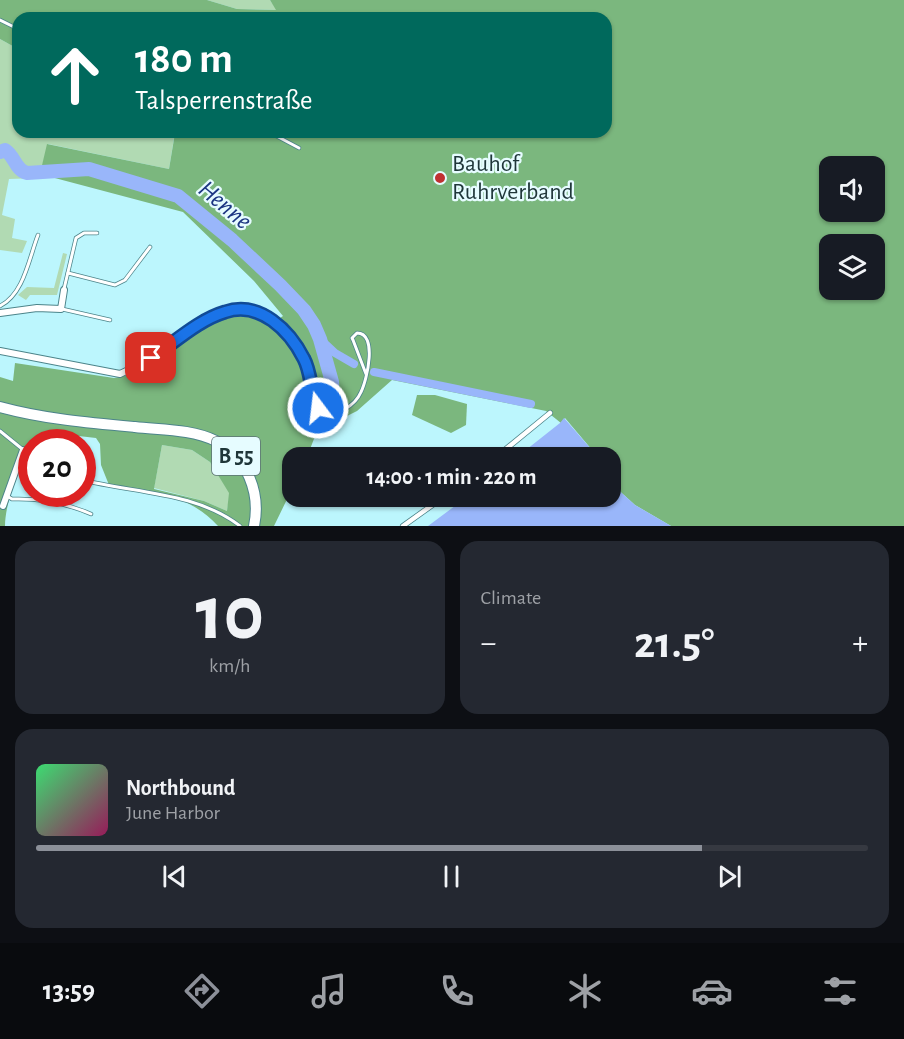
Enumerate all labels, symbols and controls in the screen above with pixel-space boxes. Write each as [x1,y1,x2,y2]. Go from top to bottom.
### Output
icon: ahead [36,36,114,114]
text: 180 m [135,38,233,80]
text: Talsperrenstraße [135,87,313,114]
place label: Bauhof Ruhrverband [452,152,574,204]
map controls [819,156,885,300]
button: sound [819,156,885,222]
marker: Bauhof Ruhrverband [433,171,447,185]
water label: Henne [193,176,257,234]
button: layers [819,234,885,300]
pin [125,332,176,383]
icon: arrive [134,341,167,374]
position arrow [286,376,350,440]
speed limit sign: 20 [18,429,96,507]
road number: B 55 [212,437,260,475]
text: 14:00 · 1 min · 220 m [367,466,536,488]
text: 10 [195,576,264,654]
text: Climate [481,588,541,608]
text: 21.5° [634,621,714,666]
text: − [481,627,496,660]
text: + [852,627,868,660]
text: km/h [209,656,250,676]
text: Northbound [126,777,235,799]
text: June Harbor [126,803,220,823]
icon: previous [158,860,191,893]
icon: pause [435,860,468,893]
icon: next [713,860,746,893]
icon: directions [181,970,223,1012]
icon: music [308,970,350,1012]
icon: phone [436,970,478,1012]
icon: climate [564,970,606,1012]
icon: car [691,970,733,1012]
icon: filters [819,970,861,1012]
text: 13:59 [43,977,95,1004]

